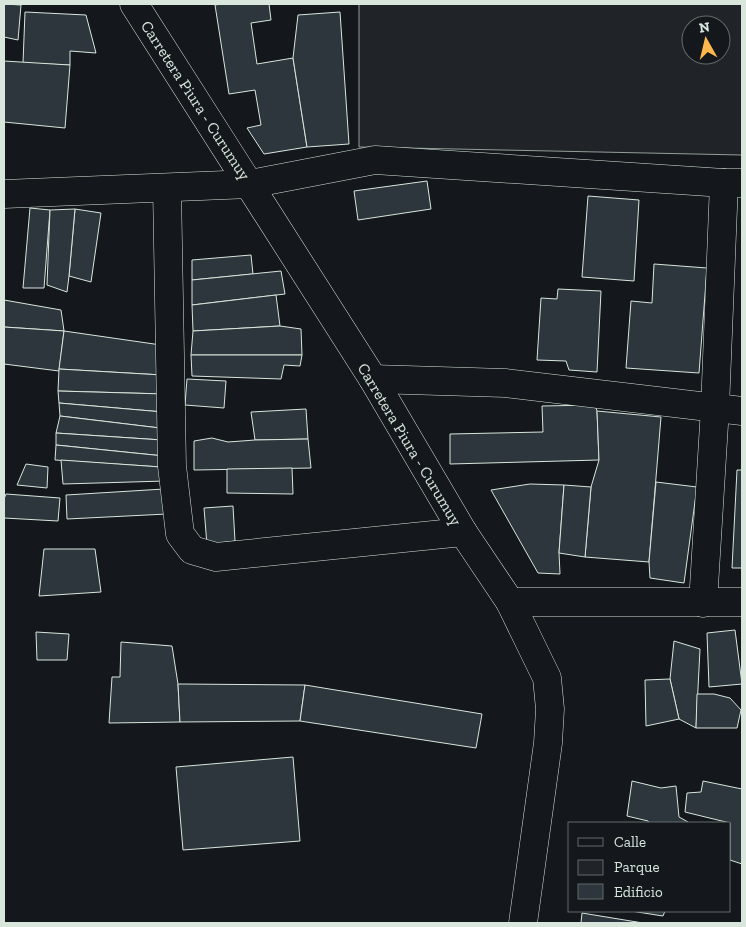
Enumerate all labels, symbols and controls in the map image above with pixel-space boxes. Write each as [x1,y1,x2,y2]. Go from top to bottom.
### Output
north arrow [681,15,731,65]
street label: Carretera Piura - Curumuy [137,17,255,184]
text: N [698,18,711,37]
street label: Carretera Piura - Curumuy [353,360,466,530]
legend [568,822,731,912]
text: Calle [614,833,646,851]
text: Parque [614,858,660,876]
text: Edificio [614,883,663,901]

